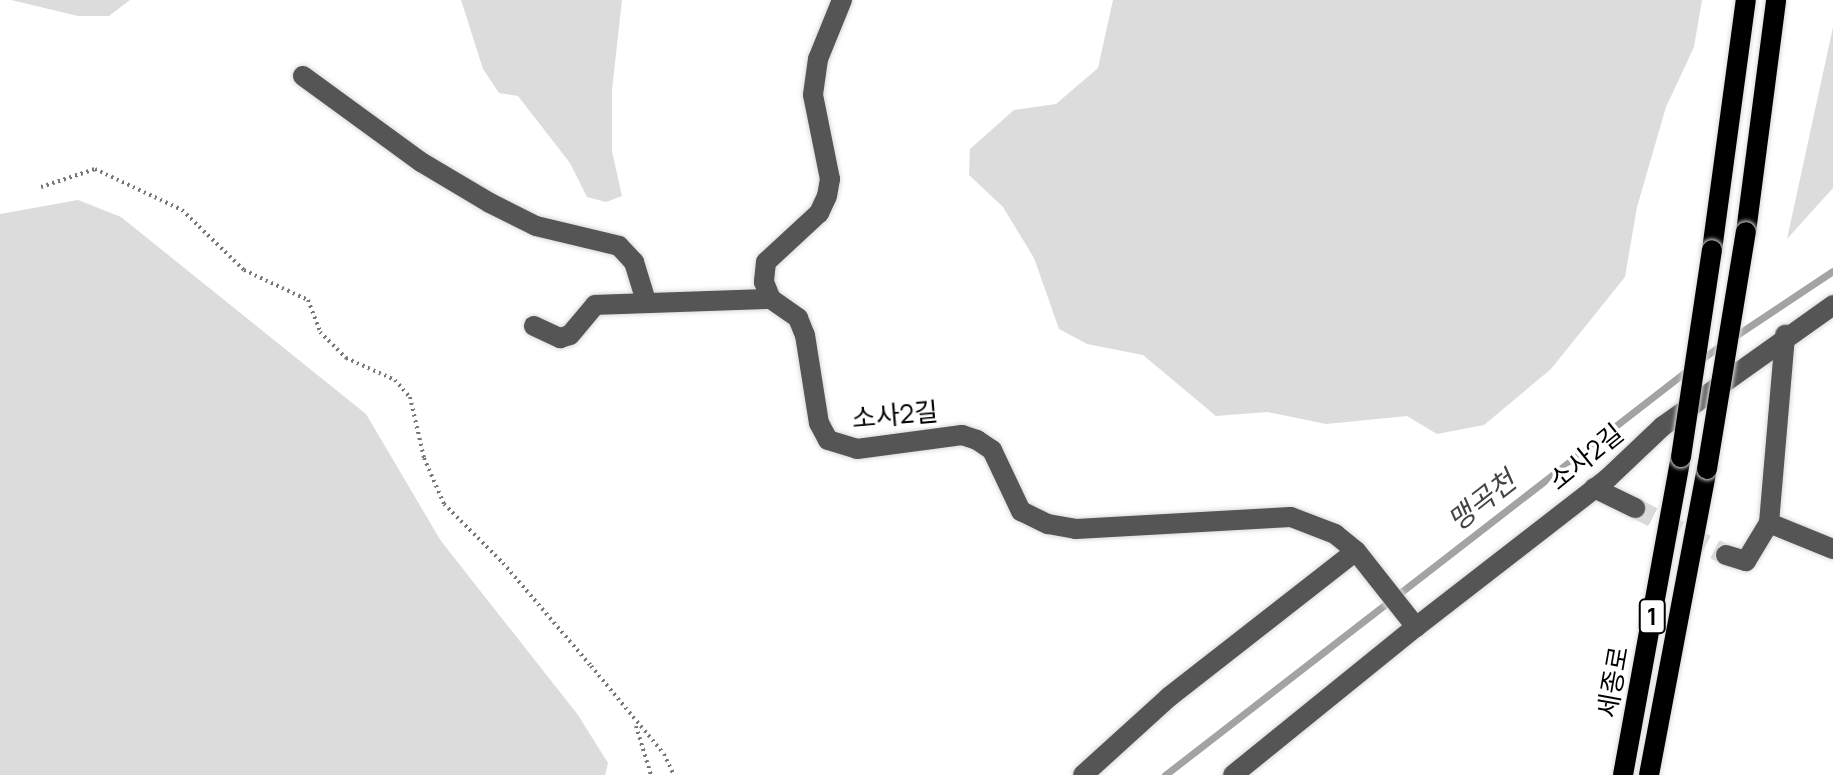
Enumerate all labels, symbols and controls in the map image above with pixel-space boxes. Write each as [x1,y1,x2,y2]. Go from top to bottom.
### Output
street label: 소사2길 [851,396,939,434]
street label: 소사2길 [1543,418,1629,496]
water label: 맹곡천 [1440,463,1522,537]
road number: 1 [1638,596,1666,636]
street label: 세종로 [1591,644,1635,720]

